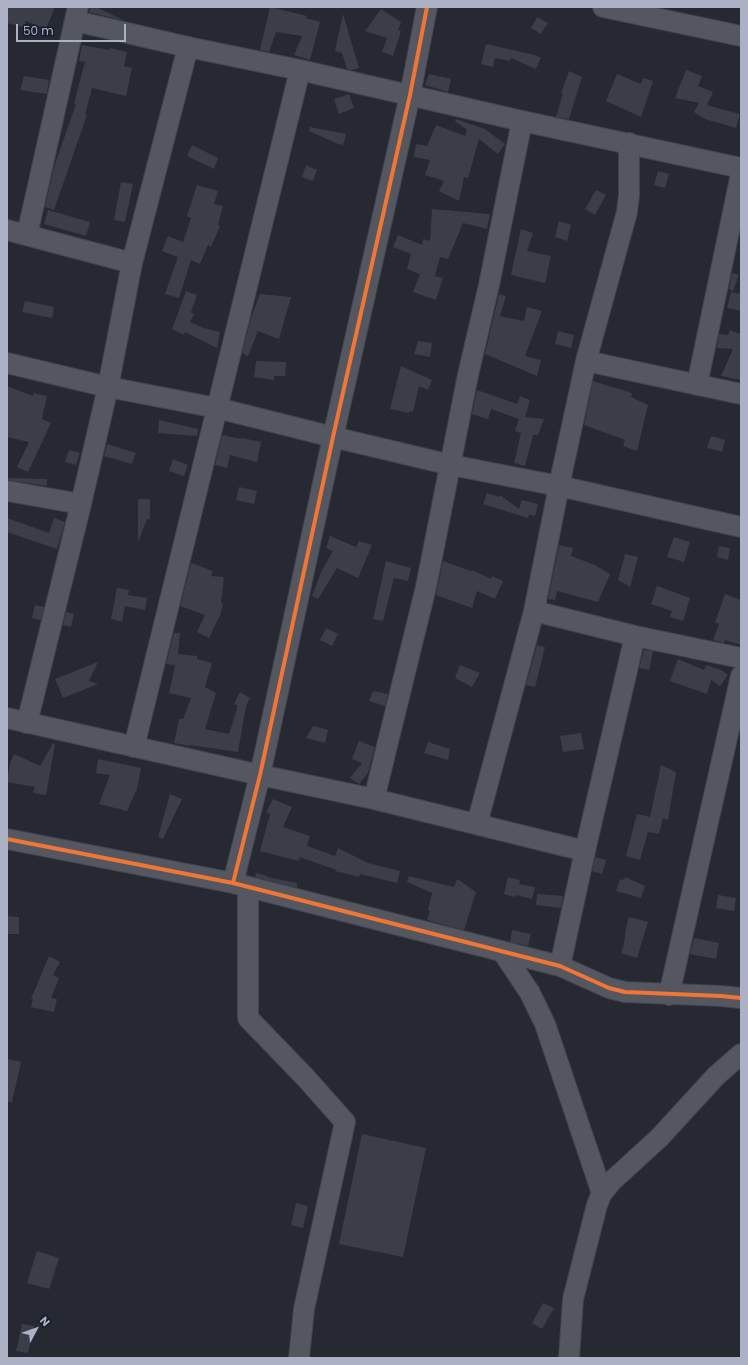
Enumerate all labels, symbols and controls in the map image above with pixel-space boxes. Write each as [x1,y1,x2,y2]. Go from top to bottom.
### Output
scale bar [18,16,128,42]
text: 50 m [23,22,54,39]
north arrow [16,1309,56,1349]
text: N [36,1313,54,1330]

